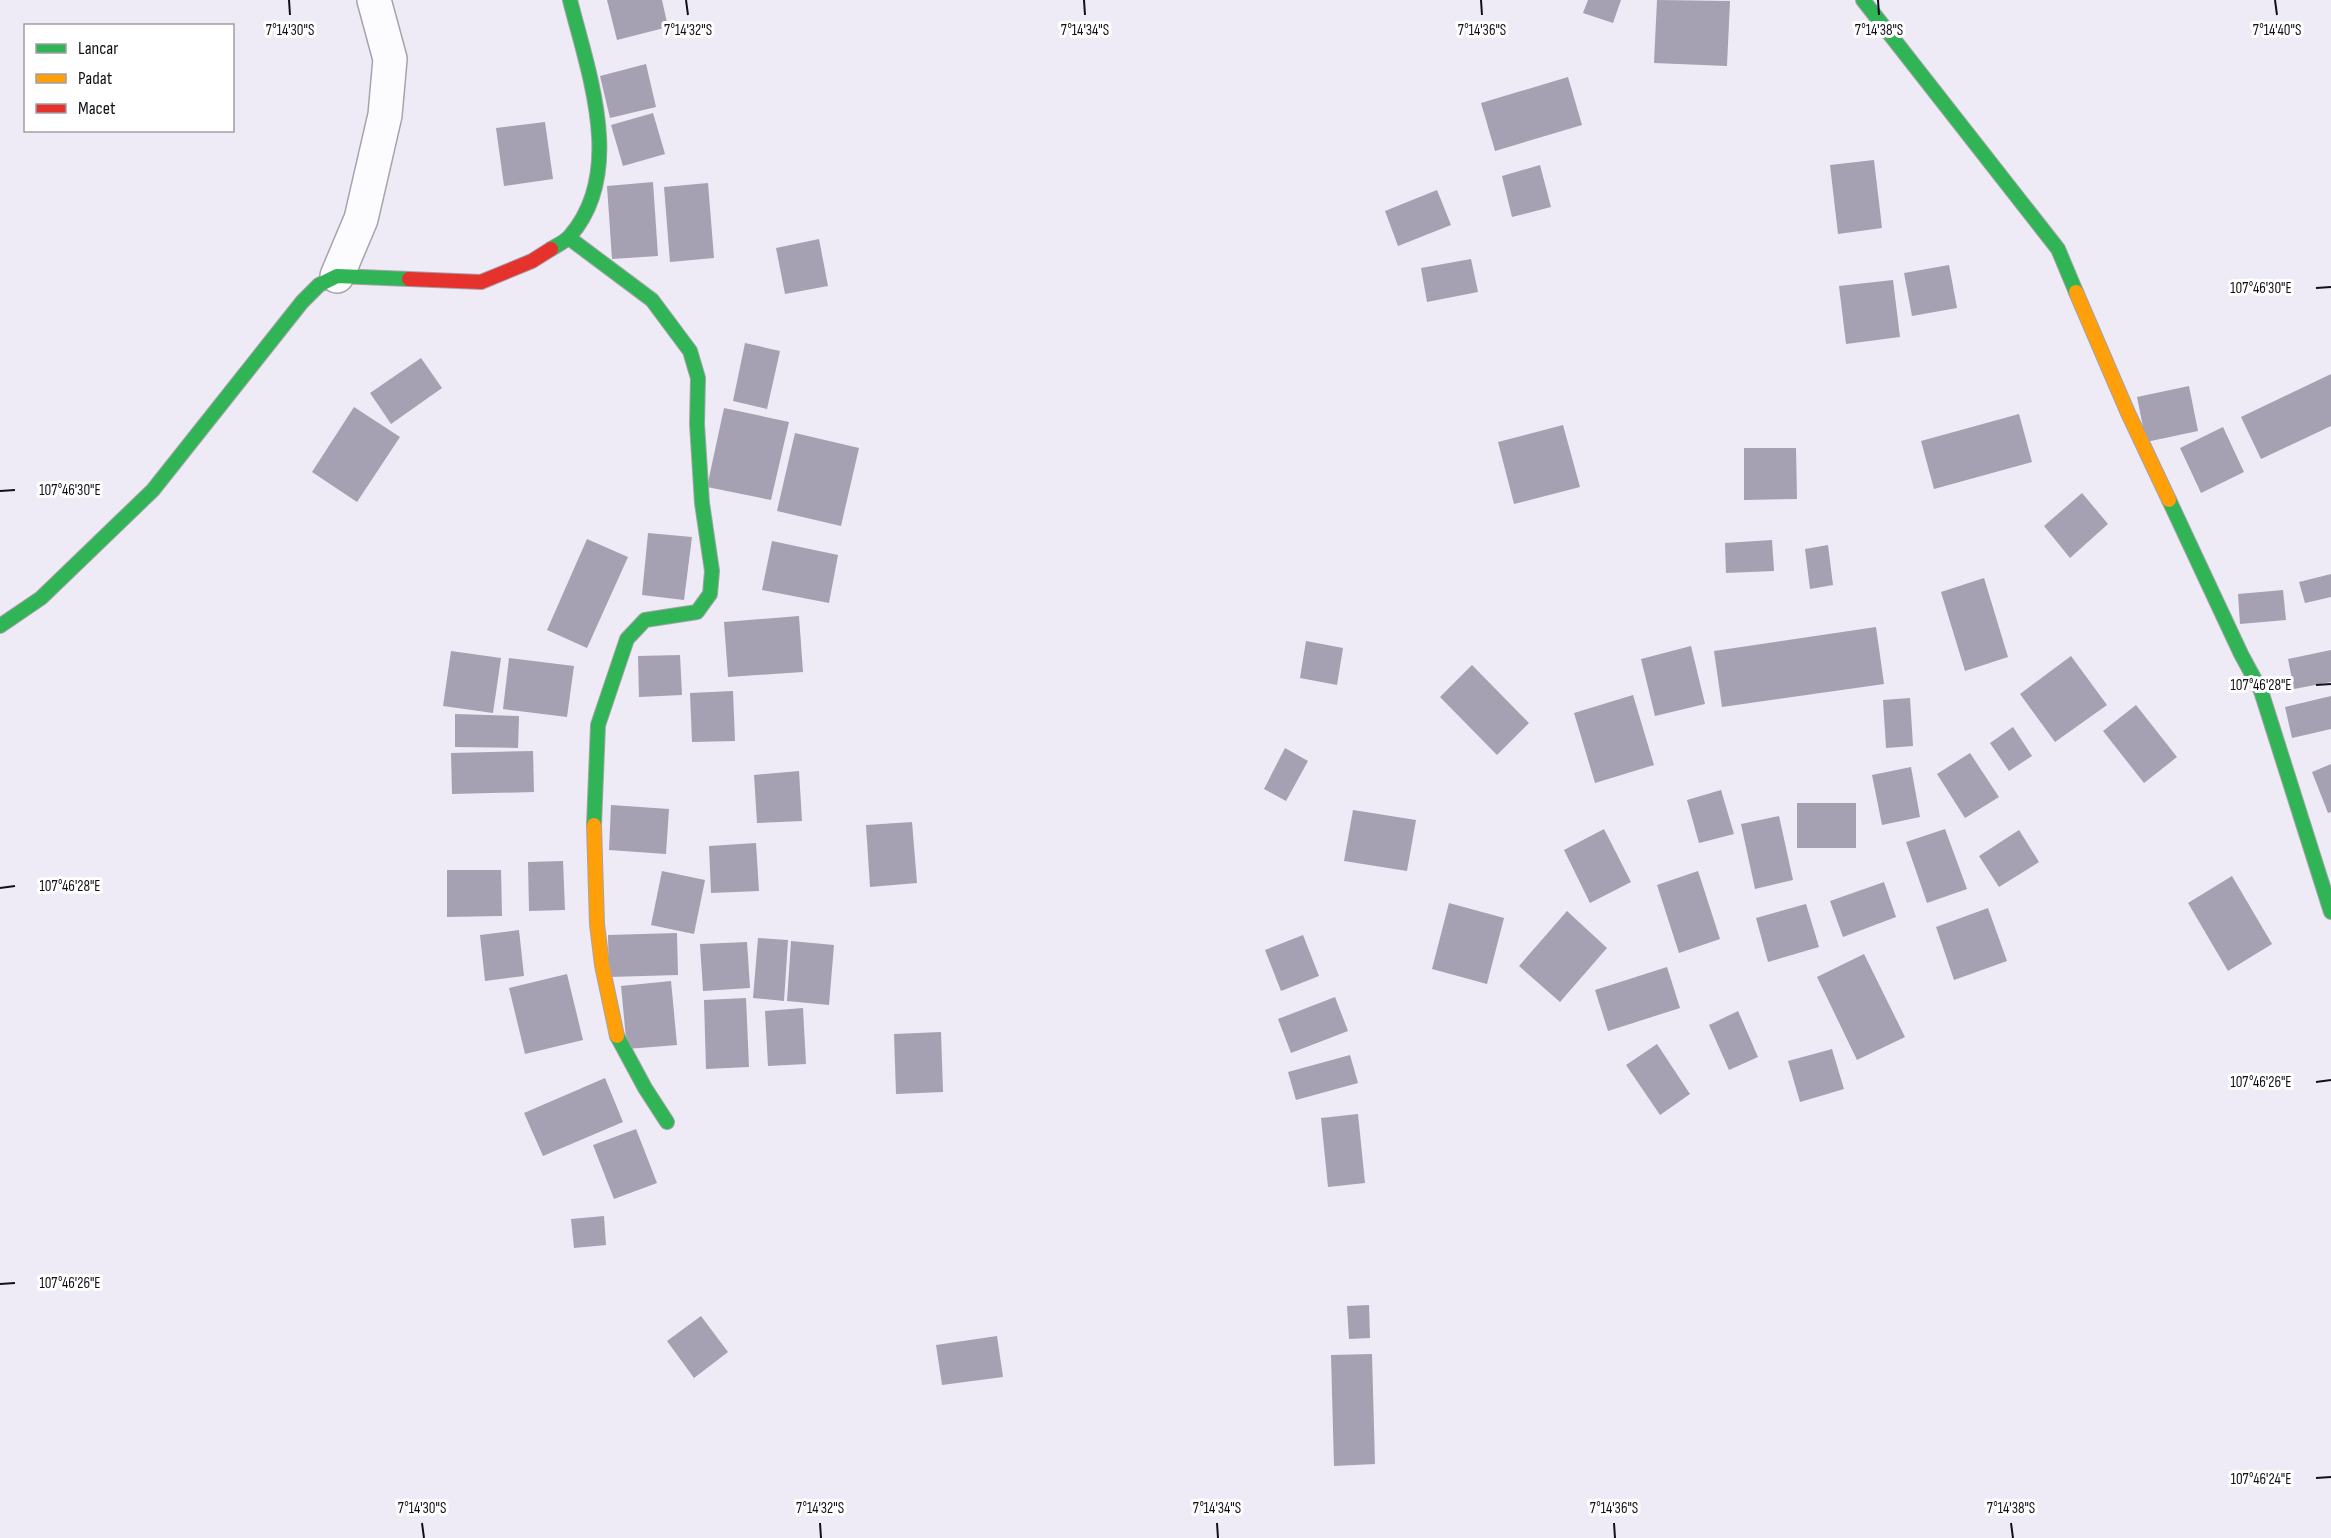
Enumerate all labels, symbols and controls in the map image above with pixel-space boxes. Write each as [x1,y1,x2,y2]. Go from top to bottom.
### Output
text: 7°14'30"S [266,21,314,40]
text: 7°14'32"S [664,21,712,40]
text: 7°14'34"S [1061,21,1109,40]
text: 7°14'36"S [1458,21,1506,40]
text: 7°14'38"S [1855,21,1903,40]
text: 7°14'40"S [2253,21,2301,40]
legend [24,24,234,132]
text: Lancar [78,38,118,59]
text: Padat [78,68,113,89]
text: Macet [78,98,116,119]
text: 107°46'30"E [2230,279,2292,298]
text: 107°46'30"E [39,481,101,500]
text: 107°46'28"E [2231,676,2292,695]
text: 107°46'28"E [40,877,101,896]
text: 107°46'26"E [2230,1073,2292,1092]
text: 107°46'26"E [39,1274,101,1293]
text: 107°46'24"E [2231,1470,2291,1489]
text: 7°14'30"S [398,1499,446,1518]
text: 7°14'32"S [796,1499,844,1518]
text: 7°14'34"S [1193,1499,1241,1518]
text: 7°14'36"S [1590,1499,1638,1518]
text: 7°14'38"S [1987,1499,2035,1518]

